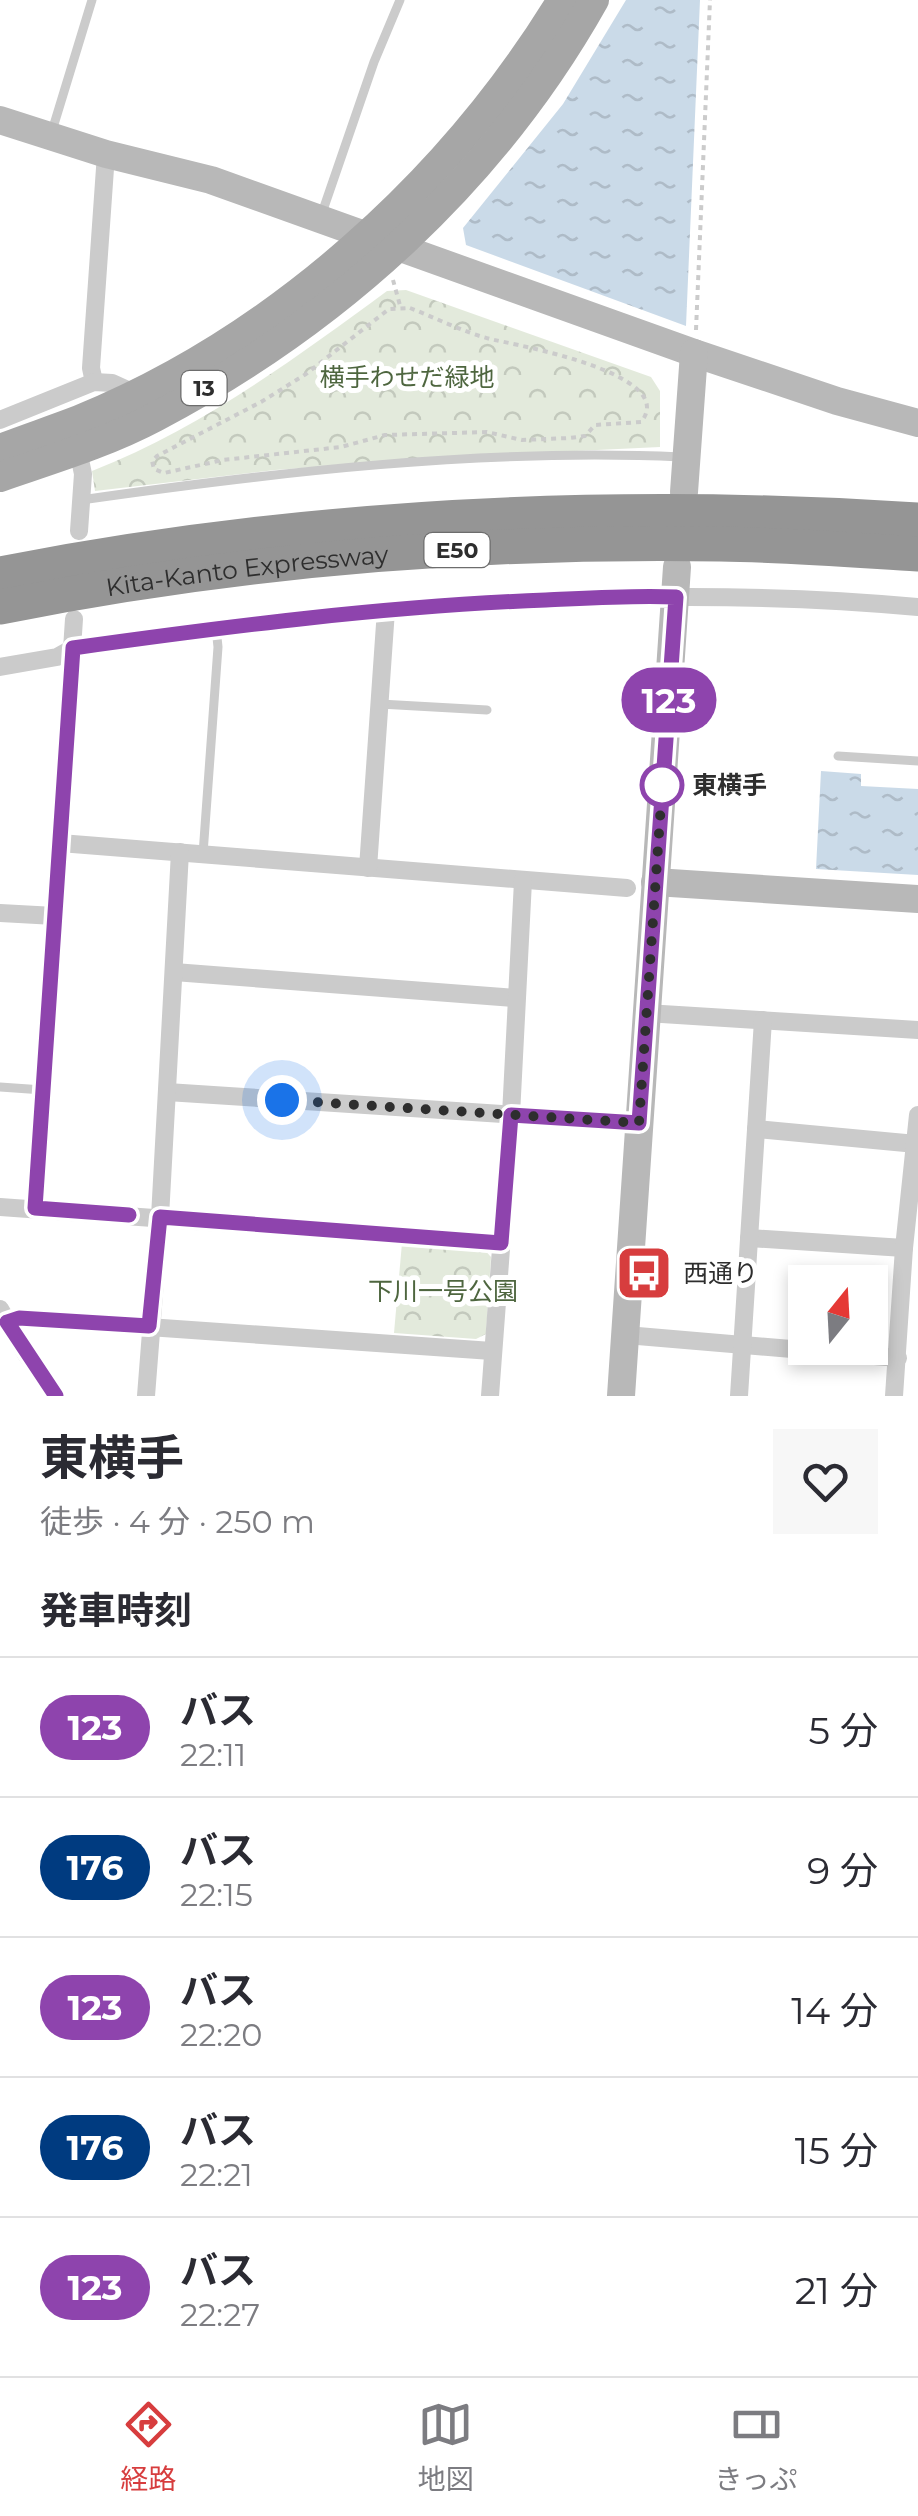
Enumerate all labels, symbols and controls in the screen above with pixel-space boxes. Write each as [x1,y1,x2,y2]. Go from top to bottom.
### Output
park label: 横手わせだ緑地 [319,362,495,392]
road number: 13 [182,371,226,405]
road number: E50 [424,533,490,567]
street label: Kita-Kanto Expressway [104,539,390,603]
line badge: 123 [612,668,726,732]
text: 123 [641,679,697,722]
marker: 東横手 [641,764,683,806]
place label: 東横手 [692,770,767,800]
your location [257,1075,307,1125]
bus stop icon: 西通り [614,1243,674,1303]
place label: 西通り [683,1258,758,1288]
north arrow [788,1265,888,1365]
map controls [788,1265,888,1365]
park label: 下川一号公園 [368,1276,518,1306]
text: 東横手 [40,1429,184,1487]
button: heart [773,1429,878,1534]
text: 徒歩 · 4 分 · 250 m [40,1502,315,1541]
text: 発車時刻 [40,1587,192,1634]
text: バス [180,1687,256,1734]
text: 123 [67,1706,123,1749]
text: 5 分 [809,1707,878,1754]
text: 22:11 [180,1735,246,1774]
text: バス [180,1827,256,1874]
text: 176 [66,1846,124,1889]
text: 9 分 [807,1847,878,1894]
text: 22:15 [180,1875,253,1914]
text: バス [180,1967,256,2014]
text: 123 [67,1986,123,2029]
text: 14 分 [791,1987,878,2034]
text: 22:20 [180,2015,262,2054]
text: バス [180,2107,256,2154]
text: 176 [66,2126,124,2169]
text: 15 分 [795,2127,878,2174]
text: 22:21 [180,2155,253,2194]
text: バス [180,2247,256,2294]
text: 123 [67,2266,123,2309]
text: 21 分 [795,2267,878,2314]
text: 22:27 [180,2295,260,2334]
tab: 経路 [121,2397,177,2497]
tab: 地図 [418,2397,474,2497]
tab: きっぷ [715,2397,797,2497]

